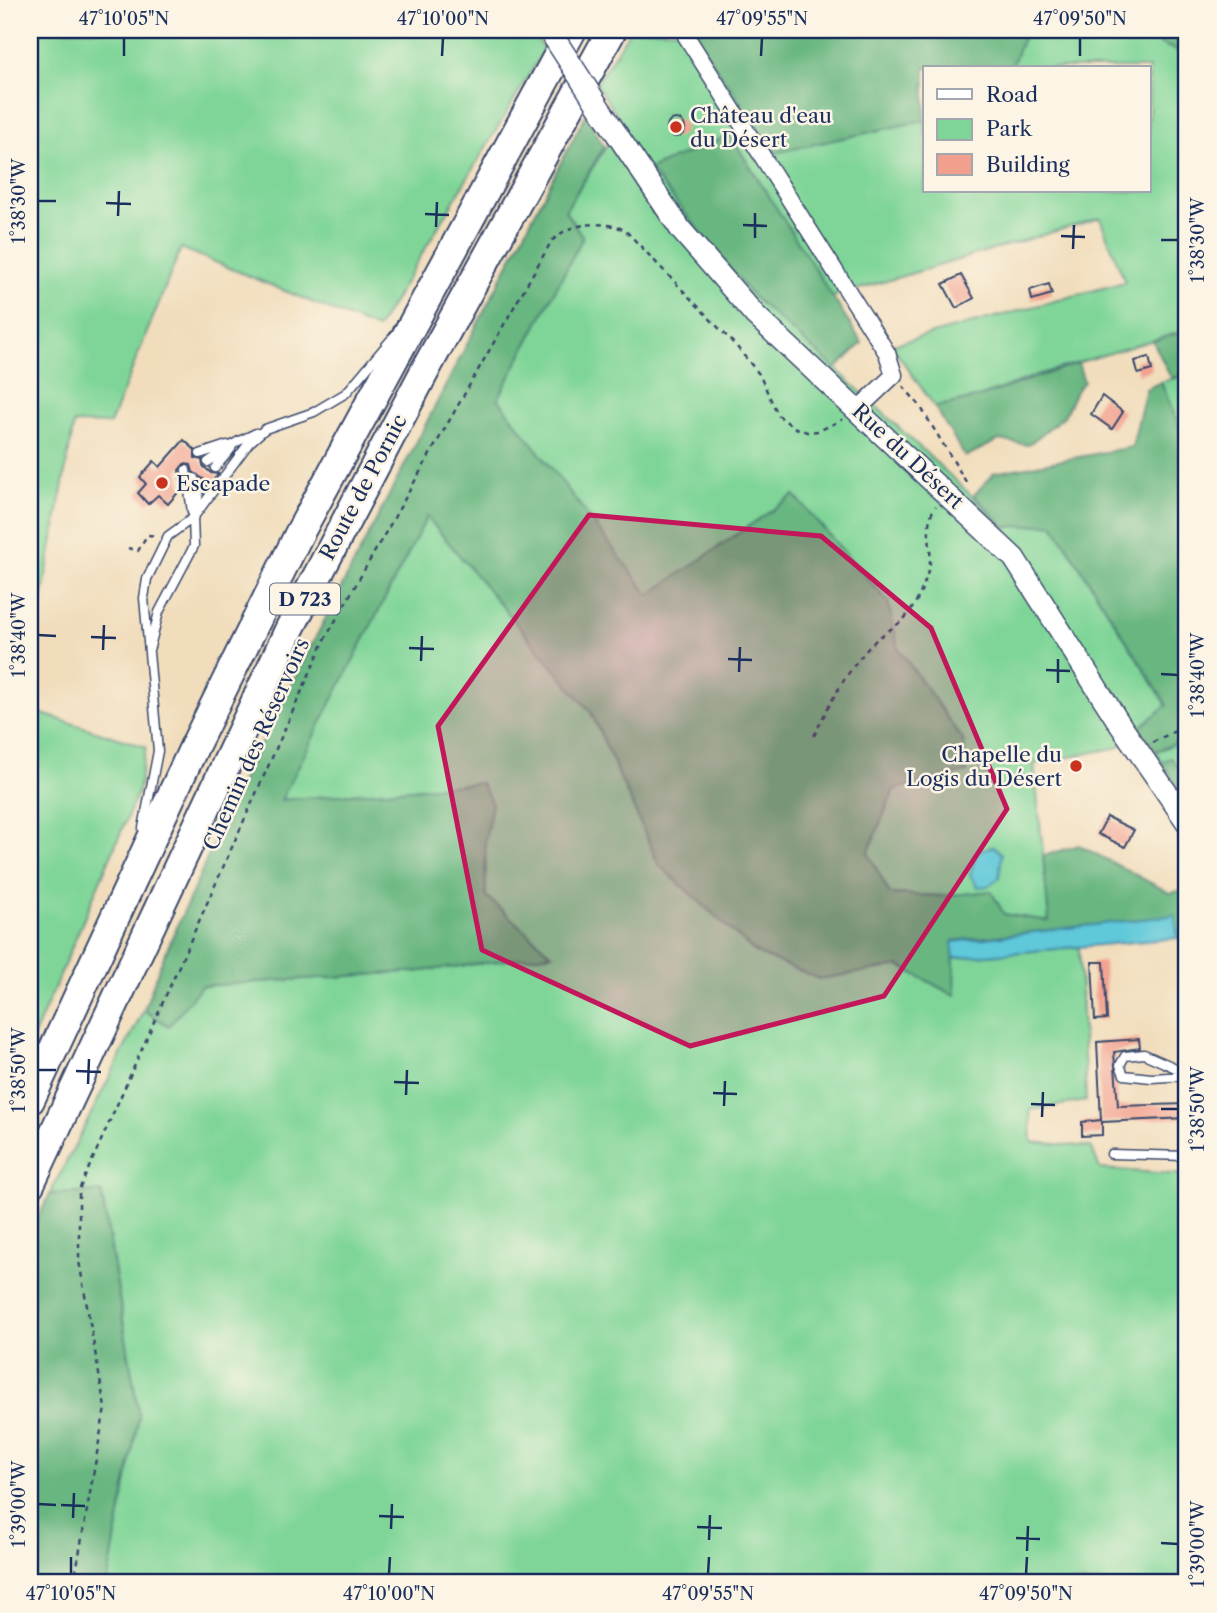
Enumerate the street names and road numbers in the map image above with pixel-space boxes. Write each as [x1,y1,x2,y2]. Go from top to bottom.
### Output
street label: Rue du Désert [847,398,969,514]
street label: Route de Pornic [314,410,412,564]
road number: D 723 [270,584,340,614]
street label: Chemin des Réservoirs [198,634,314,854]

